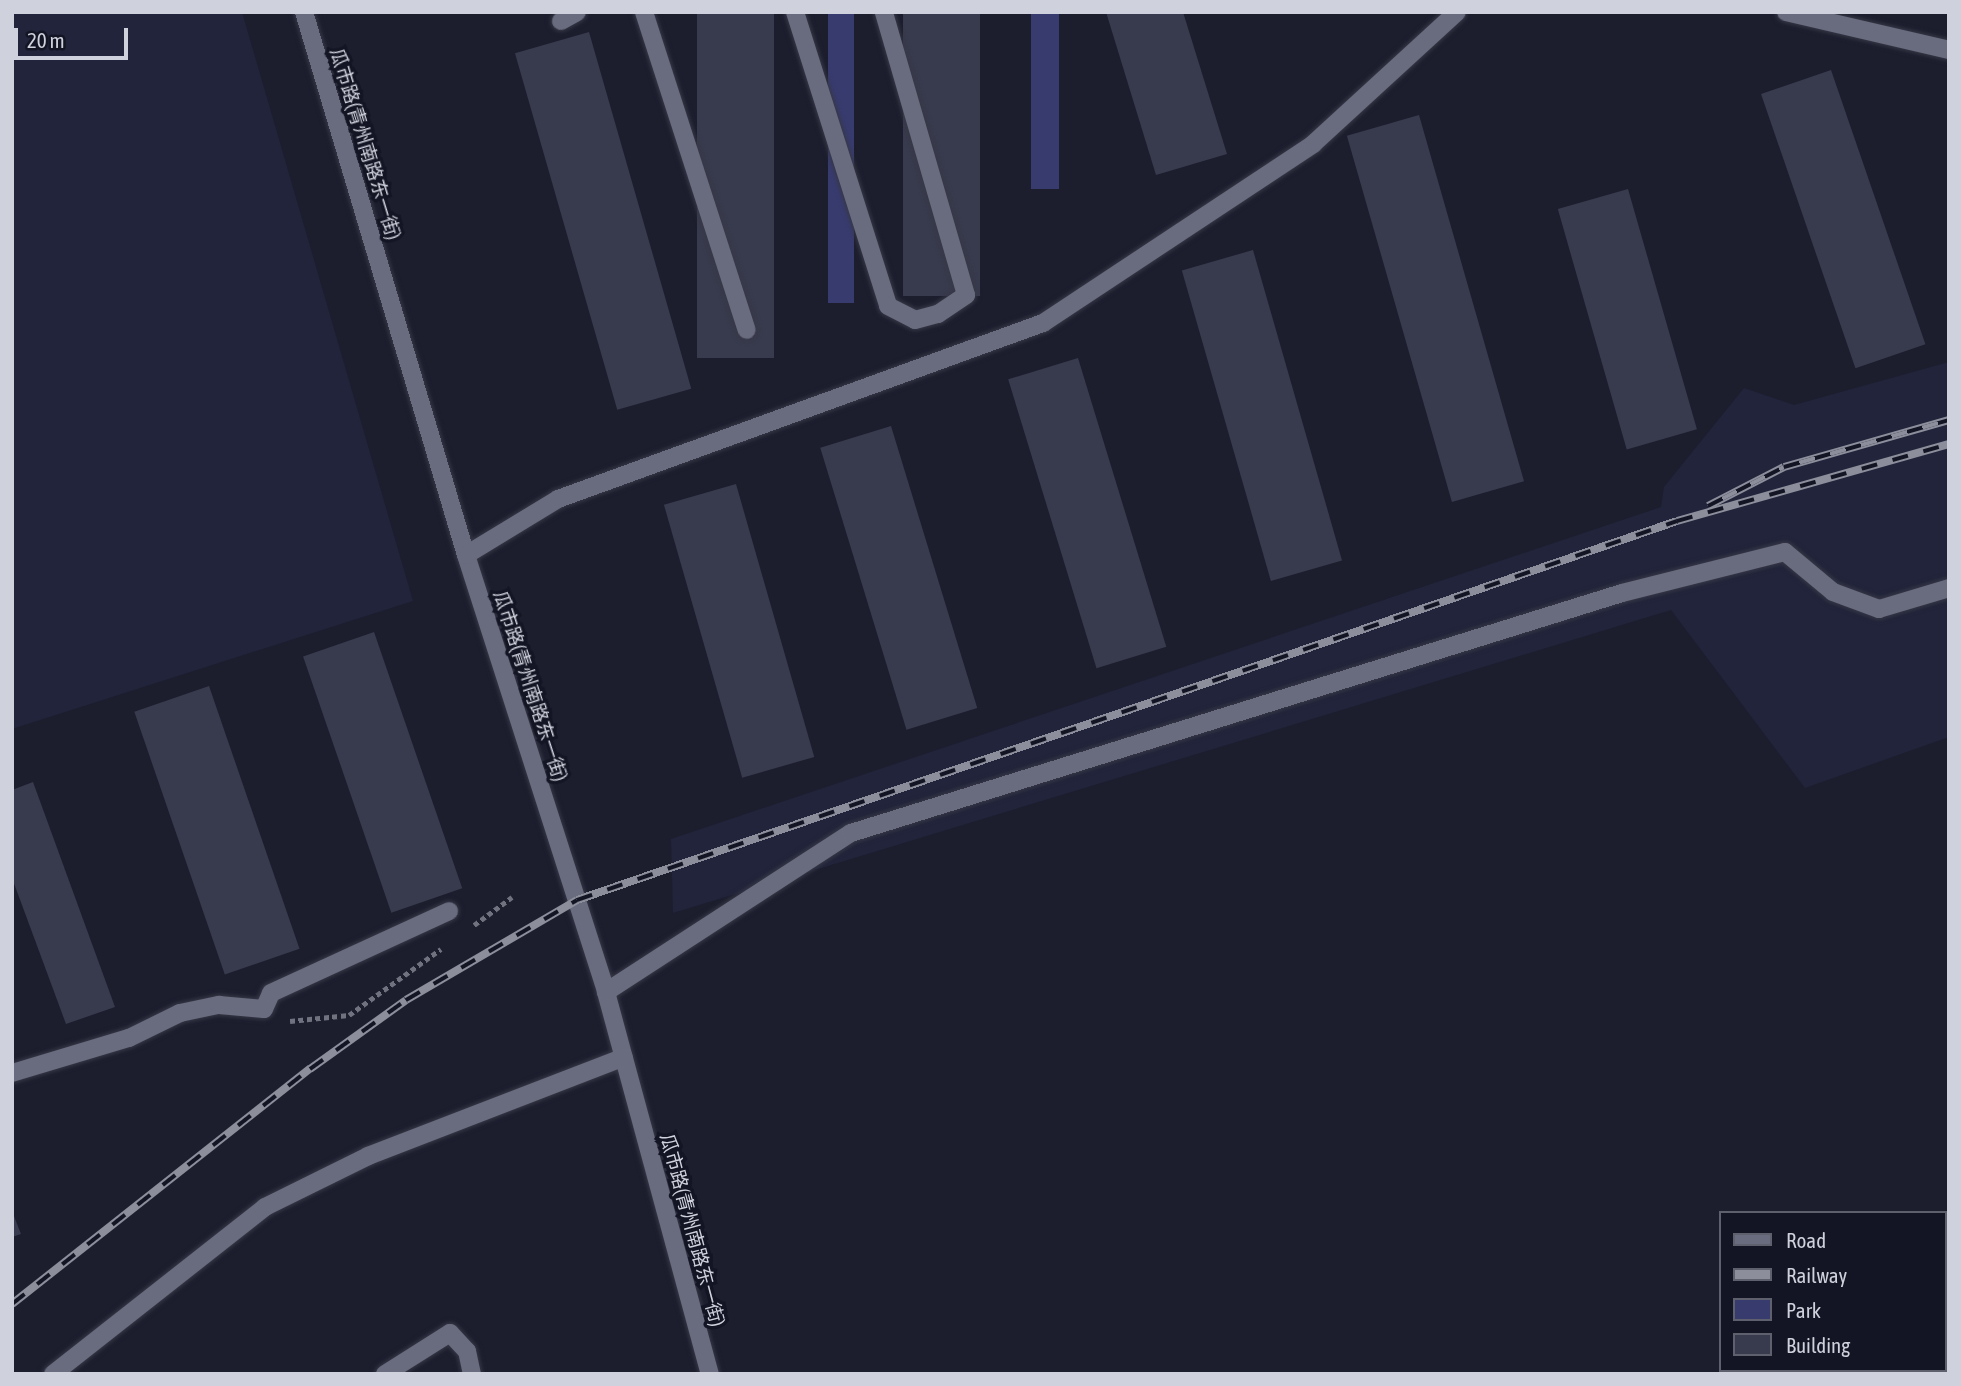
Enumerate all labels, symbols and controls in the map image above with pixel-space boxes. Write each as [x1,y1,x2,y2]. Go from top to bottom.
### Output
scale bar [18,14,131,58]
text: 20 m [27,28,65,52]
street label: 瓜市路(青州南路东一街) [325,45,405,243]
street label: 瓜市路(青州南路东一街) [488,588,572,784]
street label: 瓜市路(青州南路东一街) [655,1131,729,1329]
legend [1720,1211,1947,1372]
text: Road [1786,1228,1826,1252]
text: Railway [1786,1263,1847,1287]
text: Park [1786,1298,1821,1322]
text: Building [1786,1333,1850,1357]

